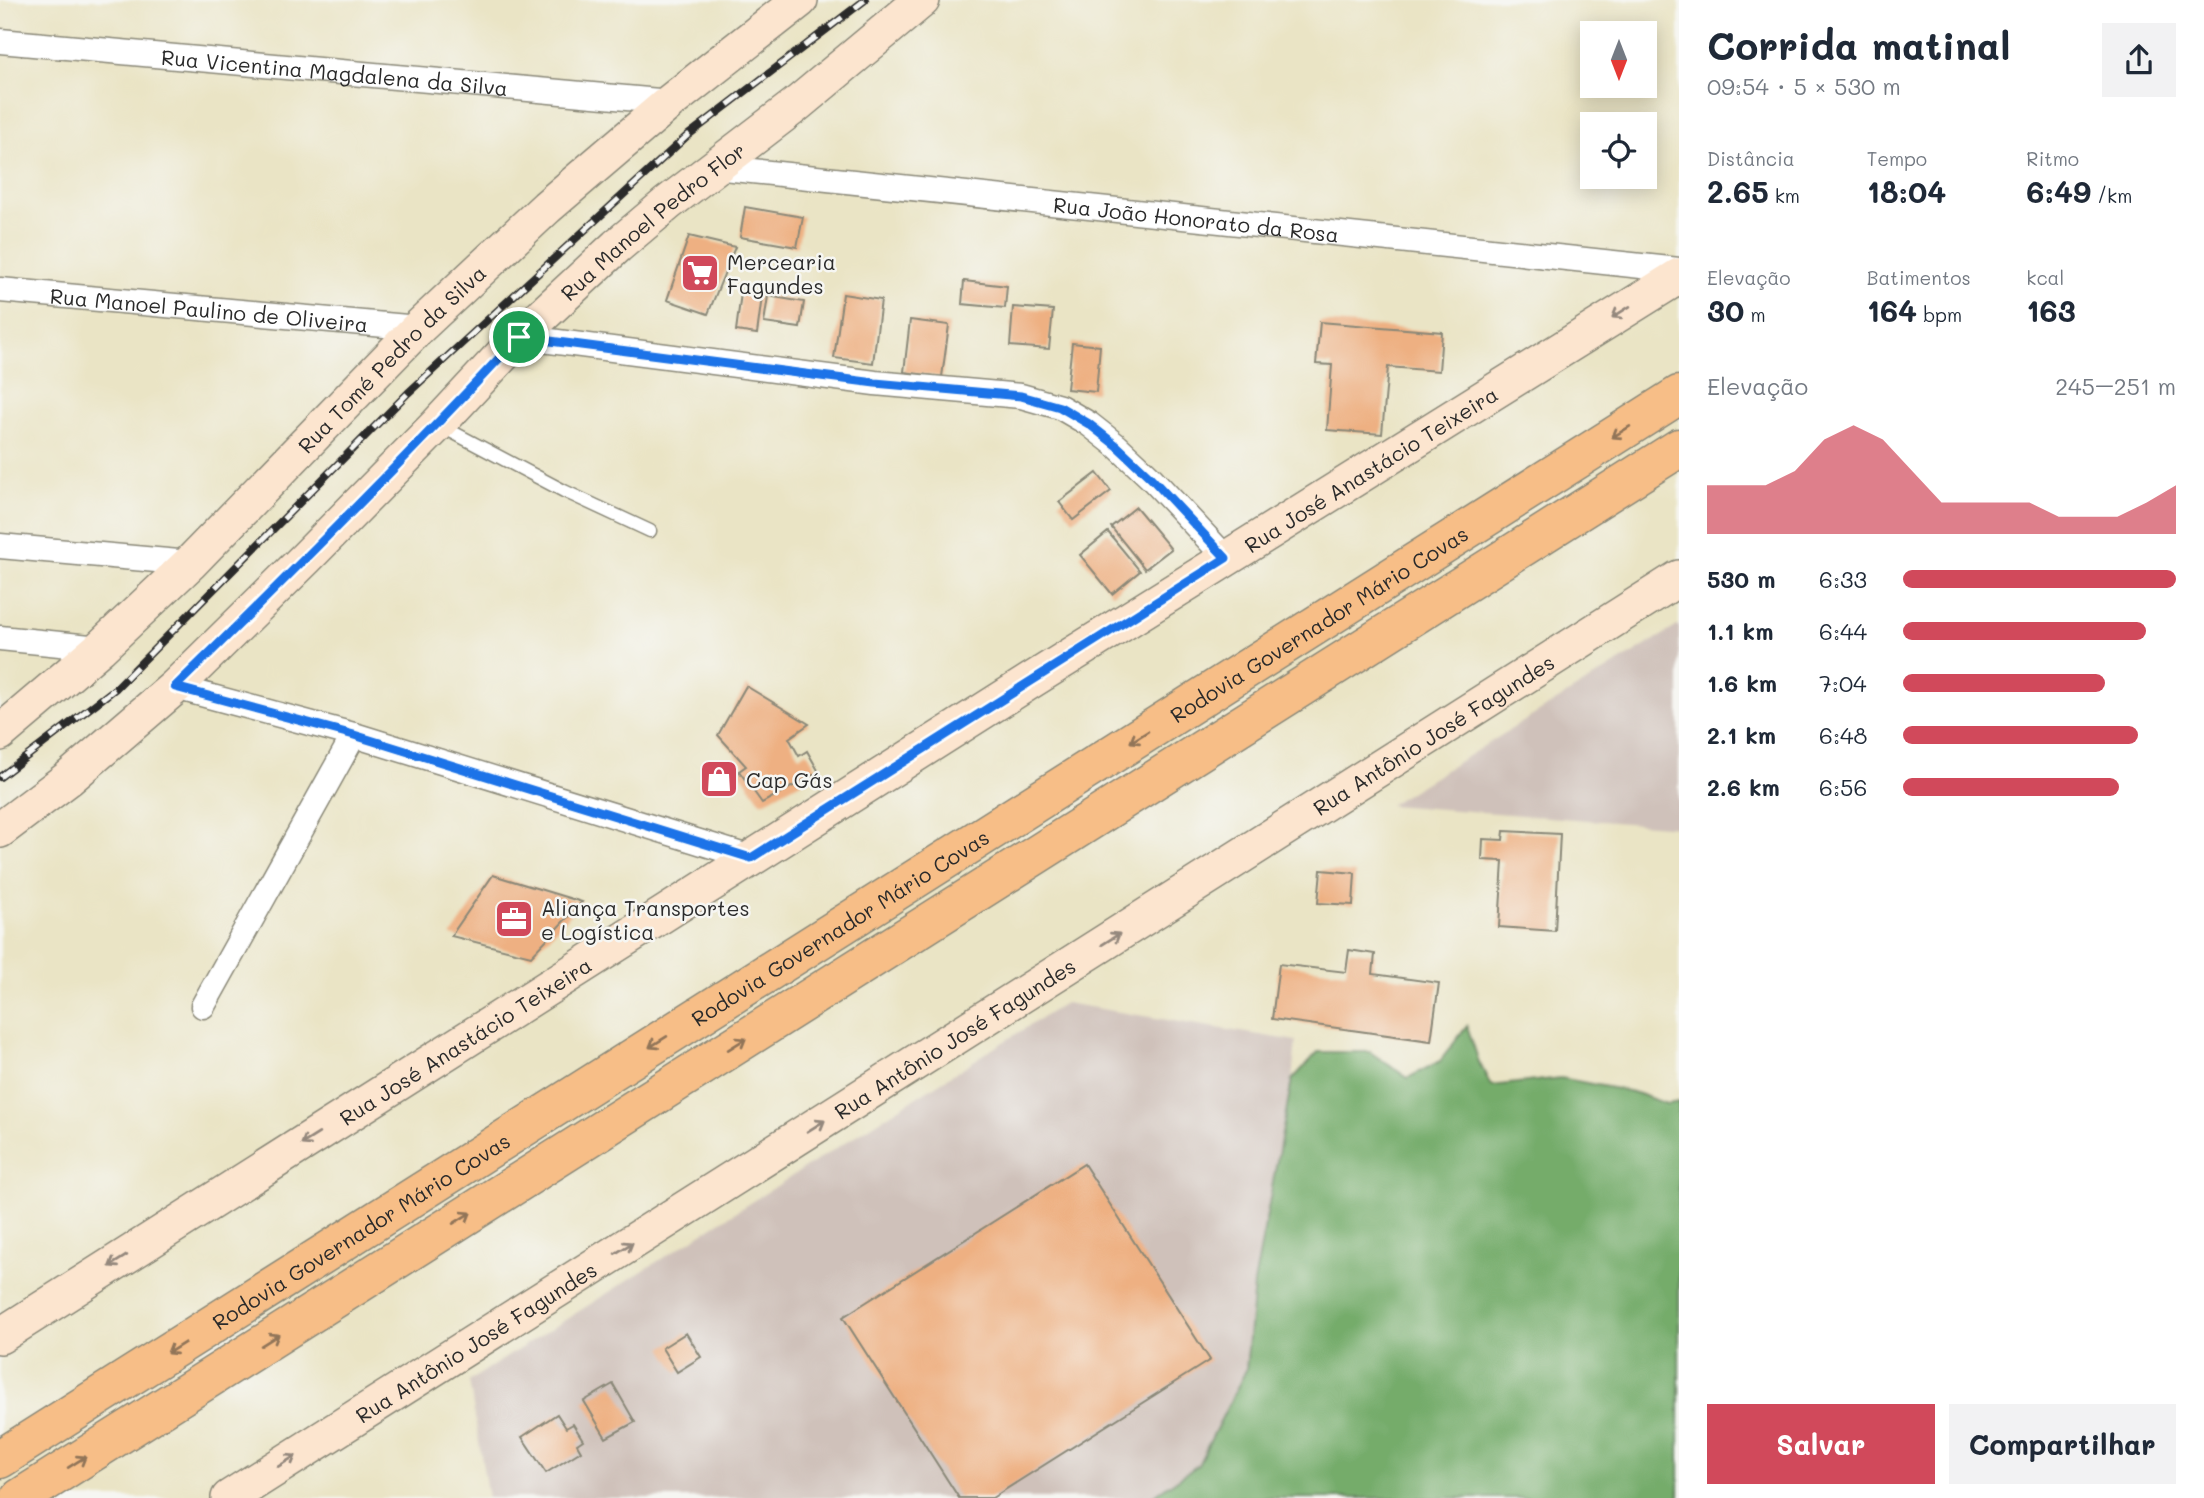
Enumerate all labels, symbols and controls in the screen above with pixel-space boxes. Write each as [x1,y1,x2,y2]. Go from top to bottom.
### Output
text: Corrida matinal [1707,20,2010,70]
north arrow [1580,21,1657,98]
map controls [1580,21,1657,189]
button: share [2102,23,2176,97]
street label: Rua Vicentina Magdalena da Silva [160,42,509,101]
text: 09:54 · 5 × 530 m [1707,71,1901,101]
button: locate [1580,112,1657,189]
street label: Rua Manoel Pedro Flor [554,136,750,306]
text: Distância [1707,146,1795,171]
text: Tempo [1867,146,1927,171]
text: Ritmo [2026,146,2079,171]
text: 2.65 [1707,171,1769,211]
text: 18:04 [1867,171,1946,211]
text: 6:49 [2026,171,2091,211]
text: km [1769,183,1800,208]
text: /km [2091,183,2132,208]
street label: Rua João Honorato da Rosa [1052,190,1340,247]
place label: Mercearia Fagundes [727,248,836,299]
supermarket icon: Mercearia Fagundes [679,252,721,294]
street label: Rua Tomé Pedro da Silva [291,259,491,458]
text: Elevação [1707,265,1791,290]
text: Batimentos [1867,265,1971,290]
text: kcal [2026,265,2064,290]
street label: Rua Manoel Paulino de Oliveira [49,281,369,337]
text: 30 [1707,290,1744,330]
text: 164 [1867,290,1917,330]
text: 163 [2026,290,2076,330]
text: m [1744,302,1766,327]
text: bpm [1917,302,1962,327]
one-way arrow [1612,305,1632,319]
pin [489,307,549,367]
icon: arrive [500,318,538,356]
text: Elevação [1707,371,1808,401]
text: 245–251 m [2055,371,2176,401]
street label: Rua José Anastácio Teixeira [1239,379,1502,558]
one-way arrow [1612,425,1632,439]
street label: Rodovia Governador Mário Covas [1165,519,1472,728]
text: 530 m [1707,564,1776,594]
text: 6:33 [1819,564,1867,594]
text: 1.1 km [1707,616,1773,646]
text: 6:44 [1819,616,1867,646]
street label: Rua Antônio José Fagundes [1307,647,1559,821]
text: 1.6 km [1707,668,1777,698]
text: 7:04 [1819,668,1867,698]
text: 2.1 km [1707,720,1776,750]
text: 6:48 [1819,720,1867,750]
one-way arrow [1130,731,1150,745]
shop icon: Cap Gás [698,758,740,800]
place label: Cap Gás [746,766,833,793]
text: 2.6 km [1707,772,1780,802]
text: 6:56 [1819,772,1867,802]
street label: Rodovia Governador Mário Covas [686,823,994,1031]
place label: Aliança Transportes e Logística [541,894,750,945]
office icon: Aliança Transportes e Logística [493,898,535,940]
one-way arrow [1101,931,1121,945]
street label: Rua José Anastácio Teixeira [334,950,596,1131]
street label: Rua Antônio José Fagundes [829,951,1080,1124]
one-way arrow [648,1036,668,1050]
one-way arrow [727,1037,746,1052]
one-way arrow [806,1119,825,1134]
street label: Rodovia Governador Mário Covas [207,1126,515,1335]
one-way arrow [301,1132,320,1147]
one-way arrow [452,1211,471,1226]
one-way arrow [613,1240,633,1254]
one-way arrow [109,1254,128,1269]
street label: Rua Antônio José Fagundes [350,1255,601,1428]
one-way arrow [259,1332,279,1346]
one-way arrow [166,1341,186,1355]
button: Salvar [1707,1404,1935,1484]
button: Compartilhar [1949,1404,2176,1484]
one-way arrow [67,1454,87,1468]
one-way arrow [276,1454,296,1468]

